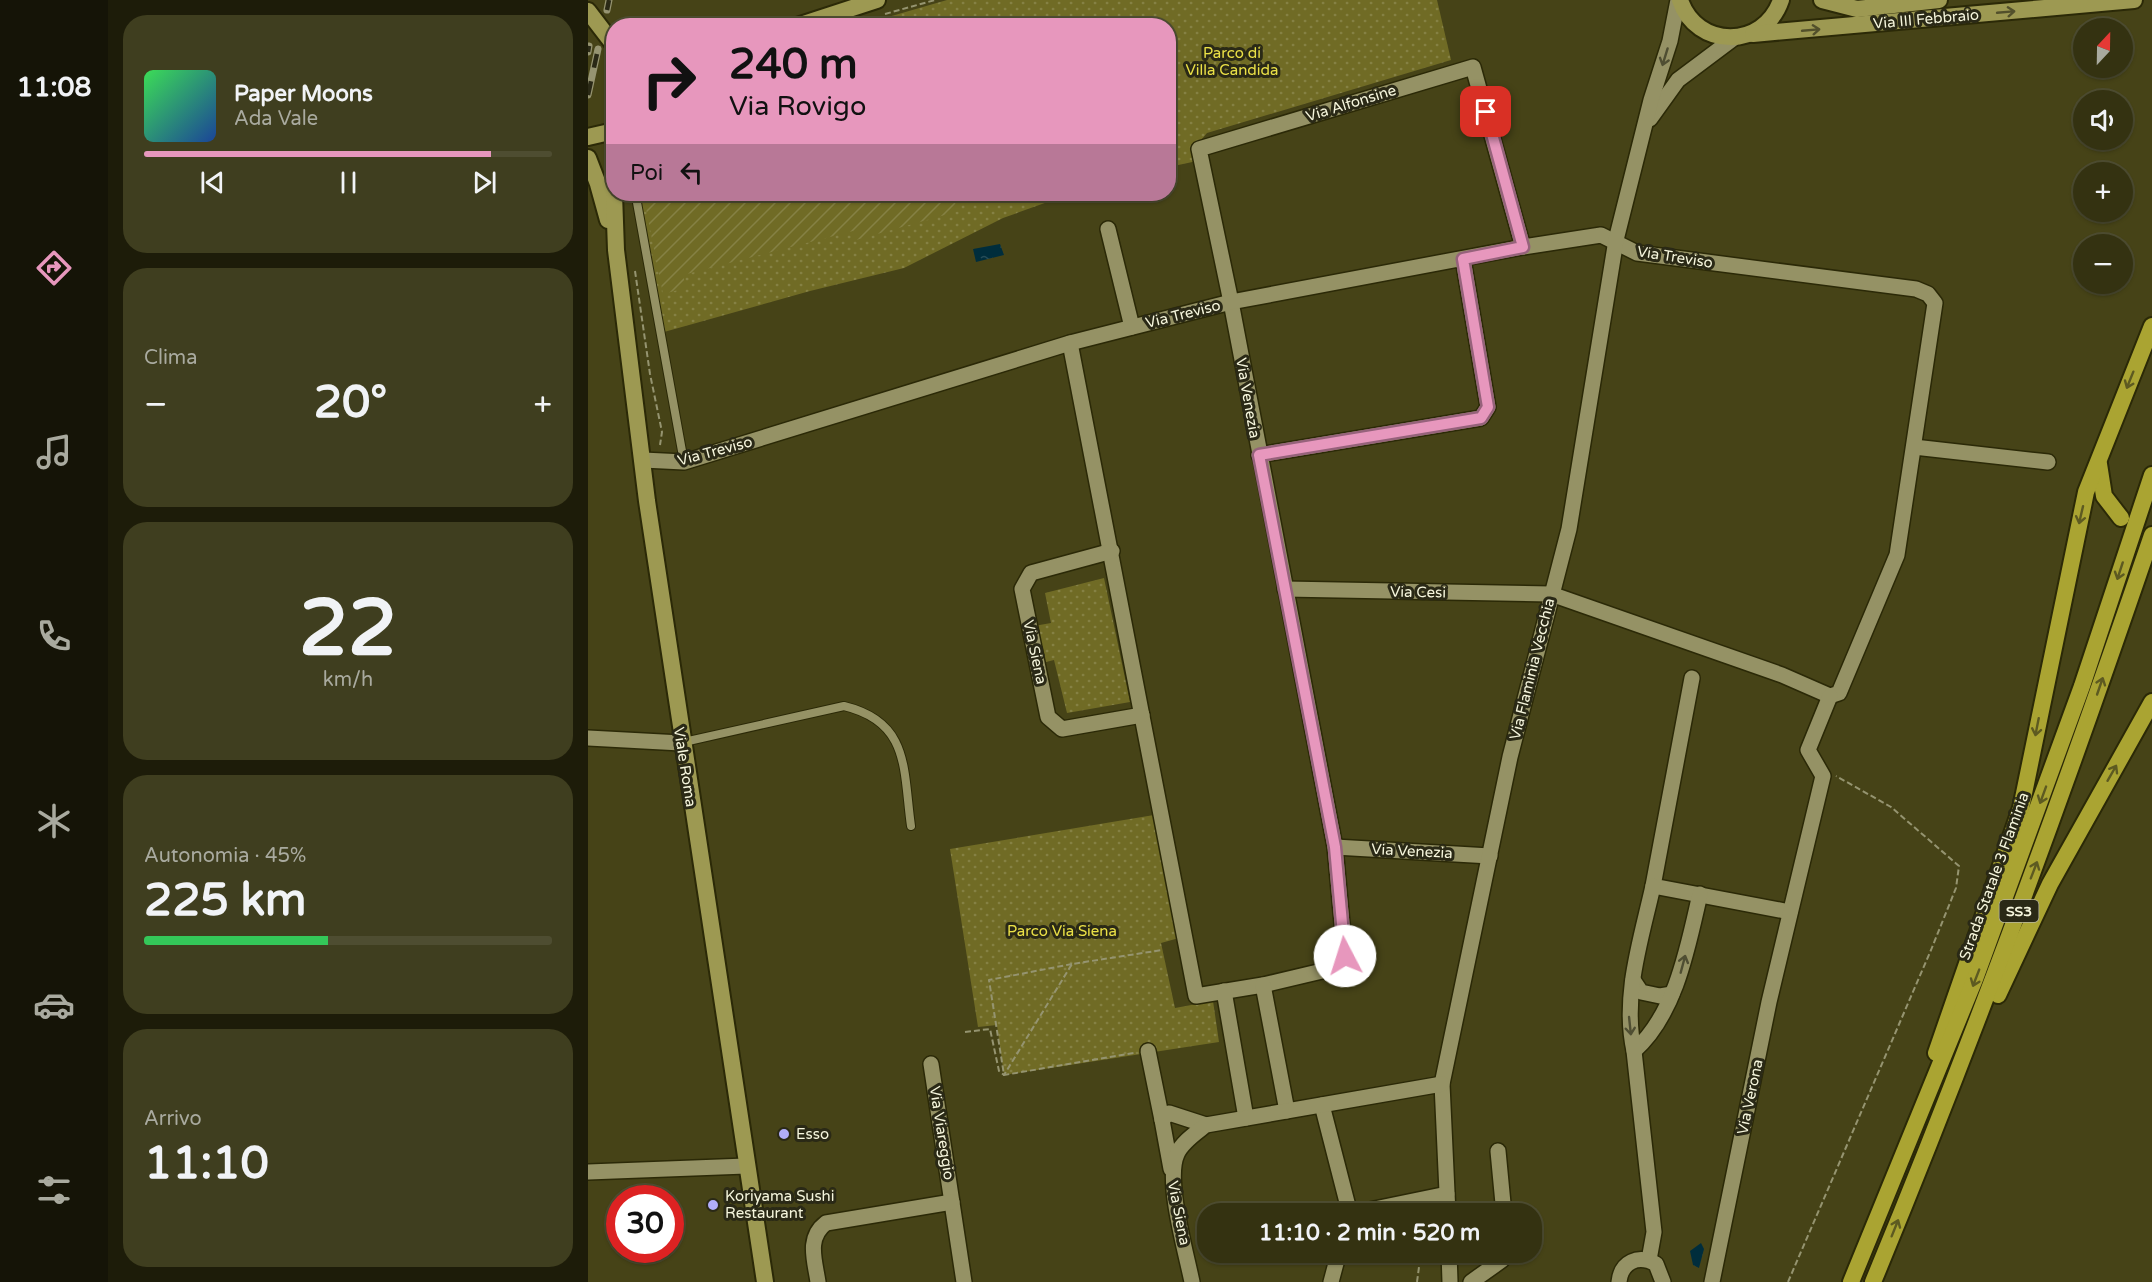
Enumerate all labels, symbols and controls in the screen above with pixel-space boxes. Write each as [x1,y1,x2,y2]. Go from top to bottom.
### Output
street label: Via III Febbraio [1872,5,1980,33]
one-way arrow [1995,6,2015,17]
north arrow [2073,18,2133,78]
map controls [2073,18,2133,294]
one-way arrow [1801,24,1821,35]
text: 240 m [729,39,858,90]
icon: right [630,42,708,120]
park label: Parco di Villa Candida [1186,44,1278,79]
one-way arrow [1659,47,1670,66]
text: 11:08 [17,71,91,104]
text: Paper Moons [234,81,373,107]
street label: Via Alfonsine [1304,81,1398,125]
pin [1460,86,1511,137]
text: Via Rovigo [729,90,866,123]
button: sound [2073,90,2133,150]
icon: arrive [1469,95,1502,128]
text: Ada Vale [234,107,318,131]
icon: left [675,156,708,189]
text: Poi [630,160,663,186]
button: + [2073,162,2133,222]
icon: previous [196,166,229,199]
icon: pause [332,166,365,199]
icon: next [468,166,501,199]
button: − [2073,234,2133,294]
street label: Via Treviso [1636,242,1714,272]
icon: directions [33,247,75,289]
street label: Via Treviso [1144,296,1222,332]
text: Clima [144,346,197,370]
street label: Via Venezia [1232,356,1264,440]
one-way arrow [2124,370,2135,389]
text: 20° [314,376,387,430]
text: − [144,385,168,424]
text: + [533,385,552,424]
icon: music [33,431,75,473]
street label: Via Treviso [676,432,754,470]
one-way arrow [2074,505,2086,524]
one-way arrow [2114,561,2125,580]
text: 22 [299,582,397,676]
street label: Via Cesi [1390,583,1446,601]
street label: Via Flaminia Vecchia [1506,596,1558,742]
icon: phone [33,615,75,657]
street label: Via Siena [1019,618,1051,686]
text: km/h [323,668,373,692]
one-way arrow [2096,678,2107,696]
one-way arrow [2031,716,2042,736]
street label: Viale Roma [670,726,700,808]
one-way arrow [2107,764,2118,782]
one-way arrow [2037,785,2048,804]
street label: Strada Statale 3 Flaminia [1955,790,2033,962]
icon: climate [33,800,75,842]
street label: Via Venezia [1371,840,1453,862]
text: Autonomia · 45% [144,844,306,868]
one-way arrow [2029,861,2040,880]
text: 225 km [144,874,306,928]
road number: SS3 [2000,900,2038,922]
park label: Parco Via Siena [1007,922,1117,940]
position arrow [1313,924,1377,988]
one-way arrow [1678,955,1689,974]
one-way arrow [1969,968,1980,986]
icon: car [33,984,75,1026]
one-way arrow [1625,1016,1636,1036]
street label: Via Verona [1733,1058,1767,1136]
street label: Via Viareggio [926,1085,958,1181]
text: Arrivo [144,1107,202,1131]
place label: Esso [796,1125,829,1143]
marker: Esso [777,1127,791,1141]
text: 11:10 [144,1137,269,1191]
icon: filters [33,1169,75,1211]
street label: Via Siena [1164,1179,1194,1247]
speed limit sign: 30 [606,1185,684,1263]
place label: Koriyama Sushi Restaurant [725,1187,834,1222]
marker: Koriyama Sushi Restaurant [706,1198,720,1212]
one-way arrow [1890,1219,1901,1238]
text: 11:10 · 2 min · 520 m [1259,1220,1480,1246]

